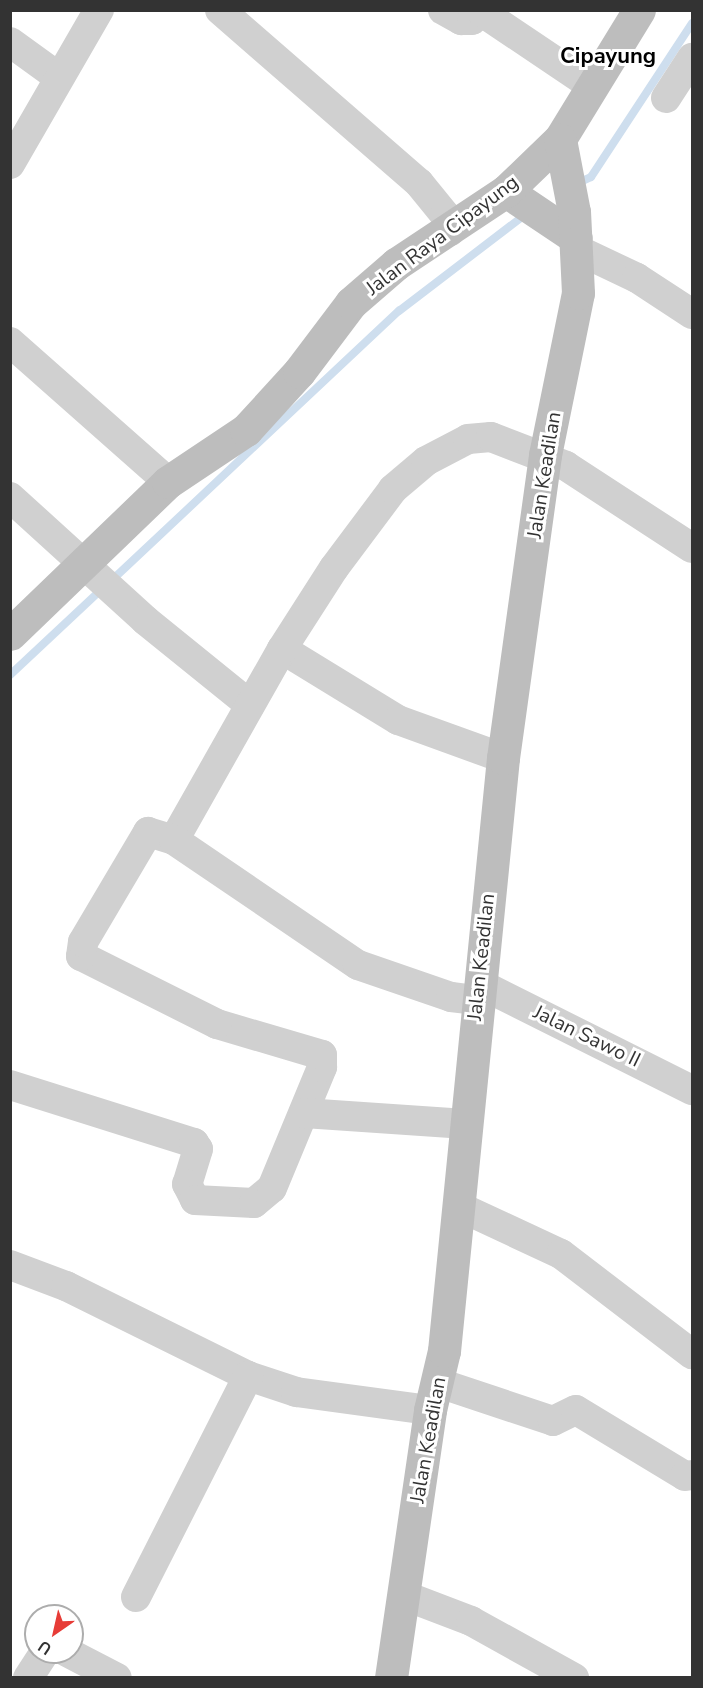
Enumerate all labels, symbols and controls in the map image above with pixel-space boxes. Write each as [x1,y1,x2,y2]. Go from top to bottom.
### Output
district label: Cipayung [560,44,656,70]
street label: Jalan Raya Cipayung [361,170,523,300]
street label: Jalan Keadilan [522,410,566,540]
street label: Jalan Keadilan [462,892,500,1022]
street label: Jalan Sawo II [530,1000,644,1072]
street label: Jalan Keadilan [405,1375,451,1505]
north arrow [24,1604,84,1664]
text: U [34,1635,56,1660]

